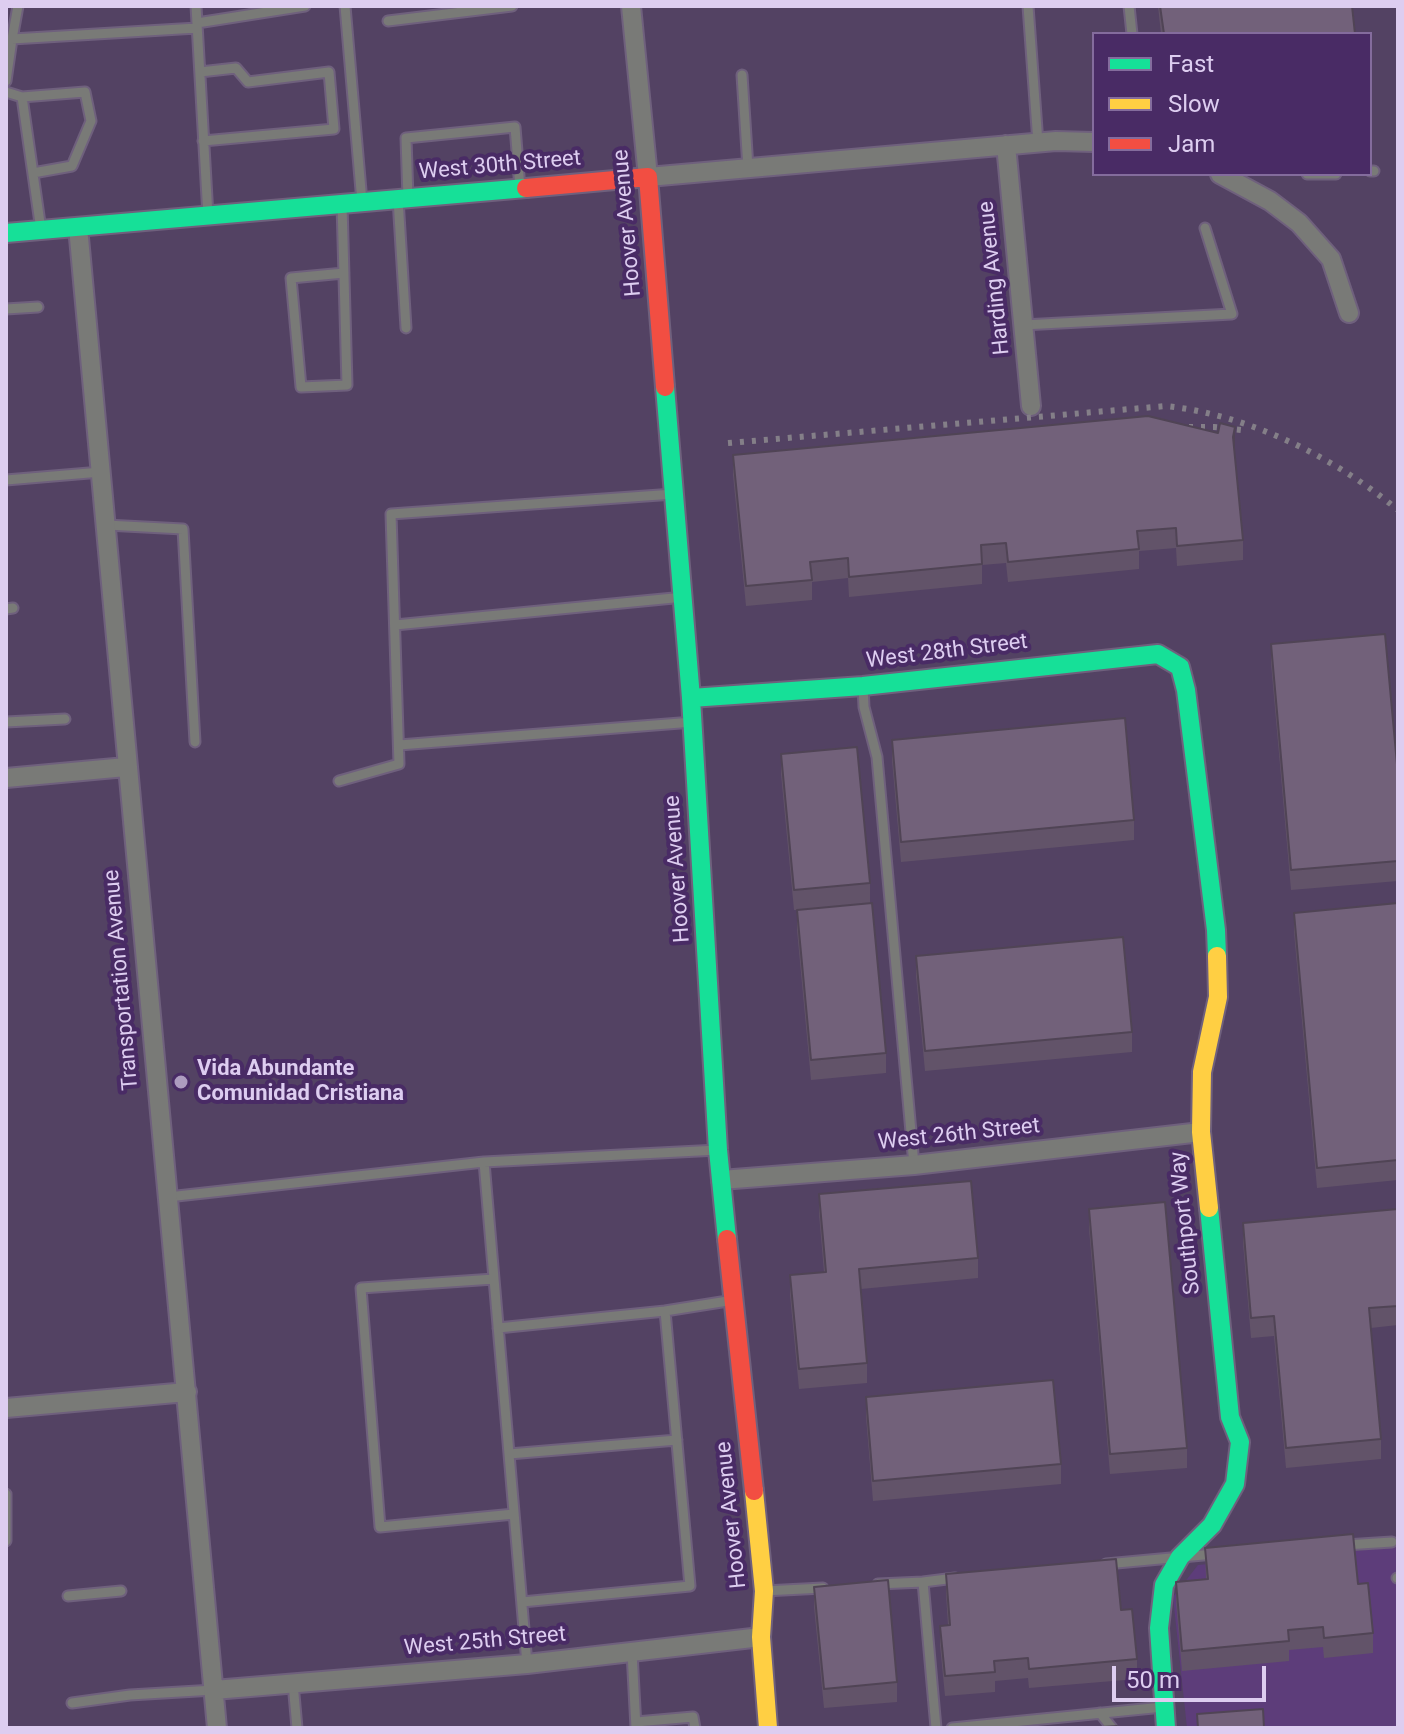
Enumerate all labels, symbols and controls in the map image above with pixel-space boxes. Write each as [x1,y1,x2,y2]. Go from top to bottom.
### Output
legend [1092,32,1372,176]
text: Fast [1168,50,1214,78]
text: Slow [1168,90,1220,118]
text: Jam [1168,130,1215,158]
street label: West 30th Street [418,146,582,186]
street label: Hoover Avenue [608,148,648,298]
street label: Harding Avenue [974,200,1016,356]
street label: West 28th Street [865,629,1029,675]
street label: Hoover Avenue [660,794,696,944]
street label: Transportation Avenue [99,869,145,1091]
place label: Vida Abundante Comunidad Cristiana [197,1056,404,1108]
marker: Vida Abundante Comunidad Cristiana [172,1073,190,1091]
street label: West 26th Street [877,1113,1041,1157]
street label: Southport Way [1165,1150,1207,1296]
street label: Hoover Avenue [711,1440,753,1590]
street label: West 25th Street [403,1622,567,1662]
scale bar [1116,1650,1270,1700]
text: 50 m [1126,1666,1180,1694]

